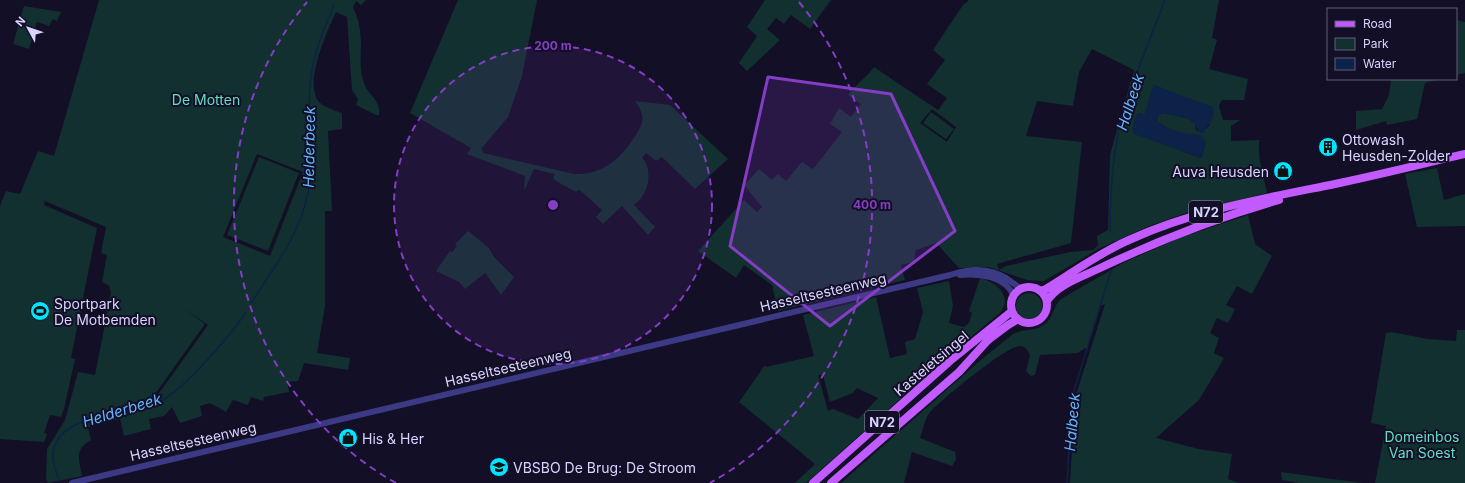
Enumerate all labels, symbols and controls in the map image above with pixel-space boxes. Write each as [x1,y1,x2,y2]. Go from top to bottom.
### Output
north arrow [8,8,48,48]
legend [1327,8,1457,80]
text: N [12,14,28,29]
text: Road [1363,16,1392,31]
text: Park [1363,36,1389,51]
text: 200 m [534,38,572,53]
text: Water [1363,56,1397,71]
water label: Halbeek [1112,70,1148,133]
park label: De Motten [172,91,240,108]
water label: Helderbeek [299,105,319,188]
place label: Ottowash Heusden-Zolder [1342,131,1450,164]
building icon: Ottowash Heusden-Zolder [1317,136,1339,158]
shop icon: Auva Heusden [1272,160,1294,182]
place label: Auva Heusden [1172,163,1269,180]
text: 400 m [853,197,891,212]
centre of rings [546,198,560,212]
road number: N72 [1189,201,1223,223]
street label: Hasseltsesteenweg [758,269,888,315]
place label: Sportpark De Motbemden [54,295,156,328]
sports icon: Sportpark De Motbemden [29,300,51,322]
street label: Kasteletsingel [890,327,972,399]
street label: Hasseltsesteenweg [443,344,573,390]
water label: Helderbeek [80,389,165,431]
water label: Halbeek [1060,391,1084,452]
road number: N72 [865,411,899,433]
street label: Hasseltsesteenweg [128,418,258,464]
shop icon: His & Her [337,427,359,449]
park label: Domeinbos Van Soest [1385,428,1459,461]
place label: His & Her [362,430,424,447]
school or university icon: VBSBO De Brug: De Stroom [488,456,510,478]
place label: VBSBO De Brug: De Stroom [513,459,696,476]

